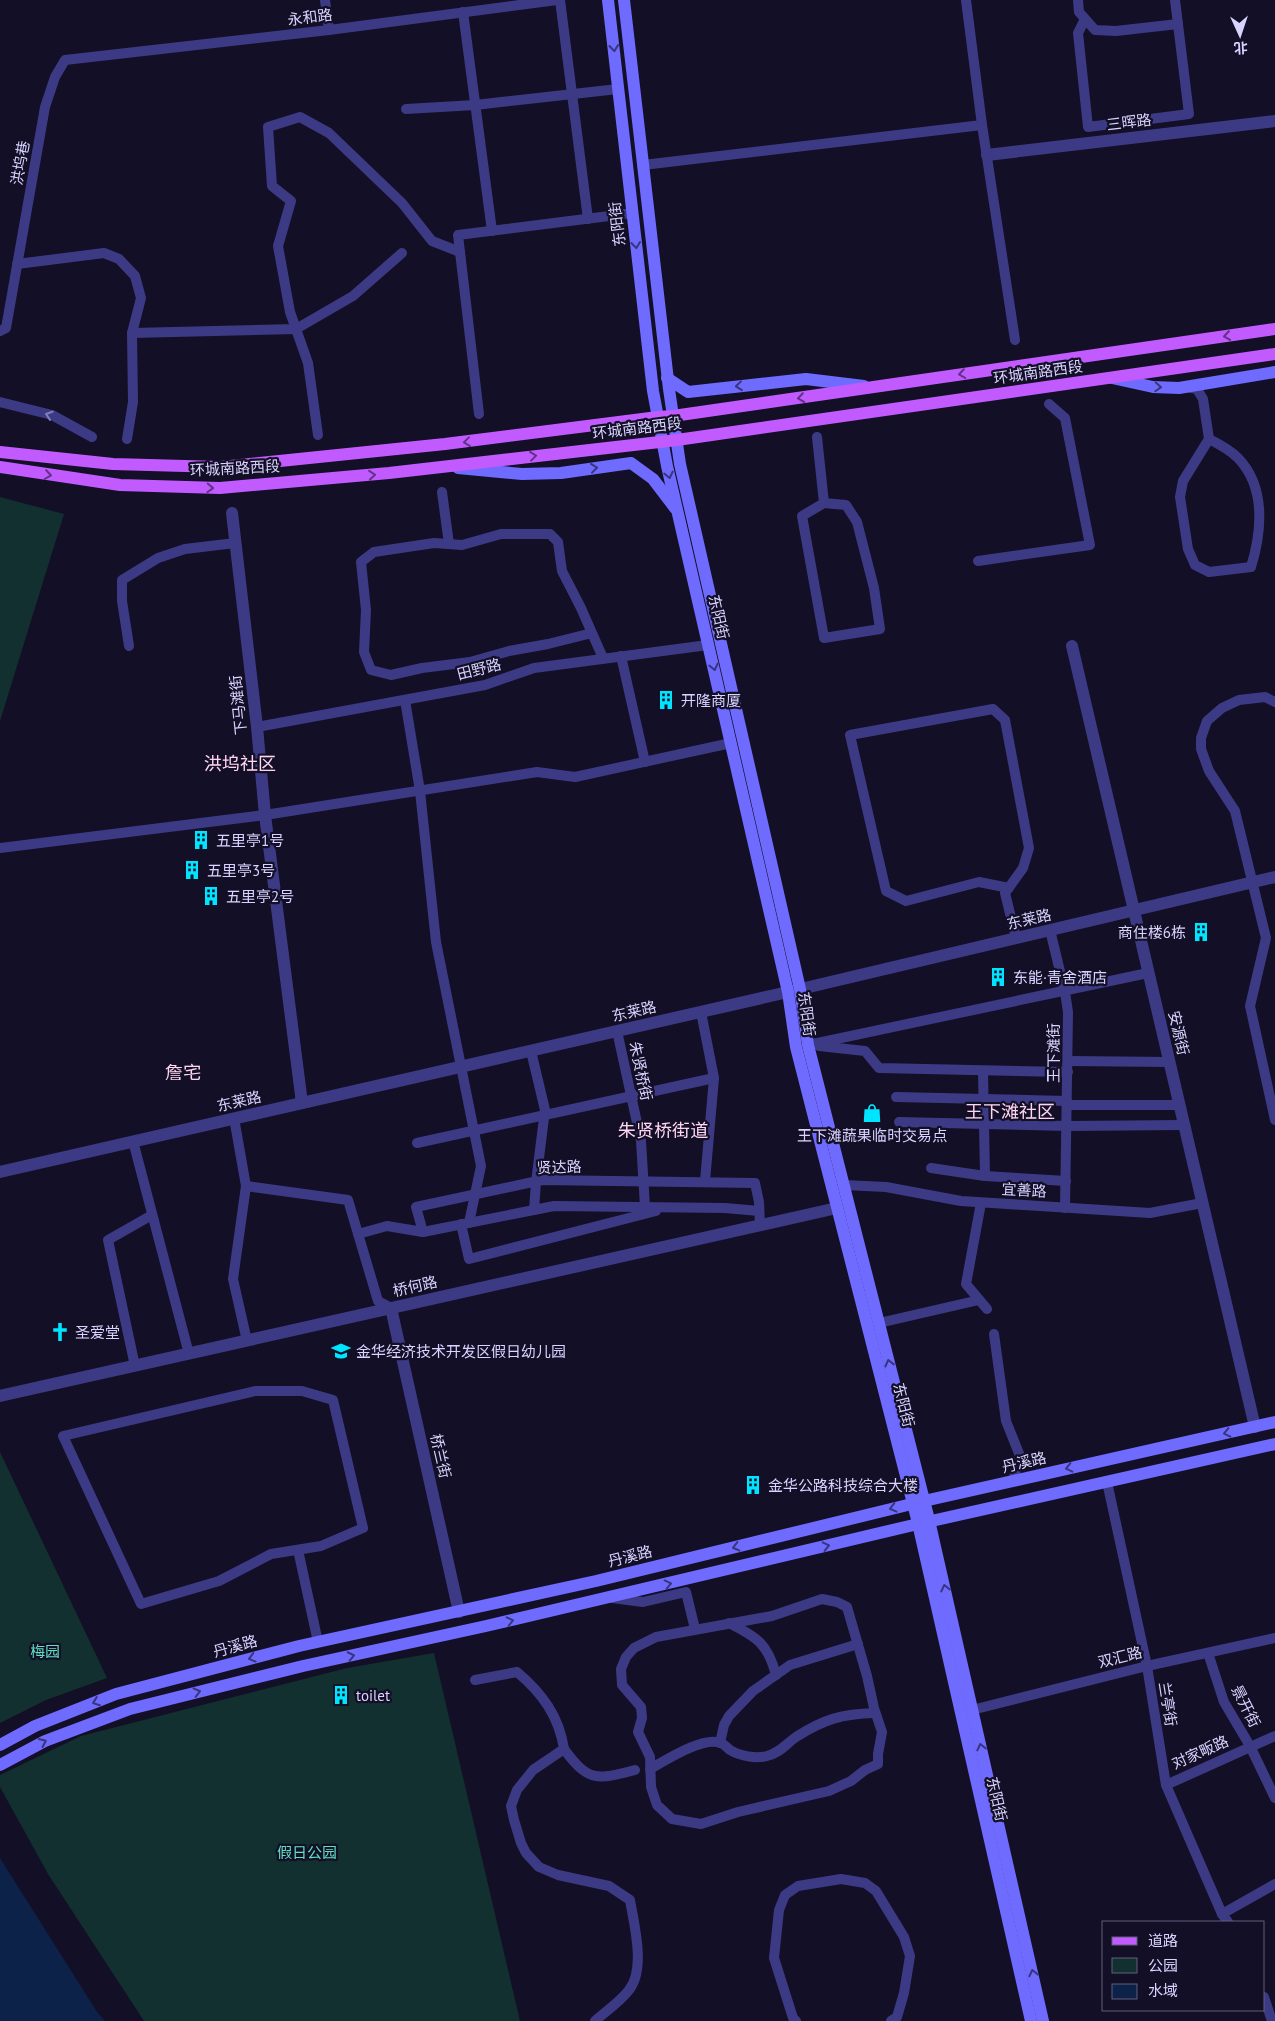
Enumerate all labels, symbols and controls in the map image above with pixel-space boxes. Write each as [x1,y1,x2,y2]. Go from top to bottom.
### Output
street label: 永和路 [287,5,333,29]
north arrow [1215,10,1265,60]
text: 北 [1233,39,1248,57]
one-way arrow [608,45,619,53]
street label: 三晖路 [1106,110,1152,134]
street label: 洪坞巷 [7,139,33,187]
street label: 东阳街 [605,201,629,247]
one-way arrow [630,241,641,249]
one-way arrow [1222,330,1230,341]
street label: 环城南路西段 [992,356,1084,388]
one-way arrow [958,369,966,379]
one-way arrow [734,380,742,391]
one-way arrow [1154,381,1162,392]
one-way arrow [797,392,805,403]
one-way arrow [45,411,54,421]
street label: 环城南路西段 [591,413,683,443]
one-way arrow [462,436,471,446]
one-way arrow [530,451,538,462]
street label: 环城南路西段 [190,456,280,480]
one-way arrow [590,463,598,474]
one-way arrow [44,469,53,479]
one-way arrow [368,469,376,480]
one-way arrow [663,470,674,479]
one-way arrow [206,482,214,493]
street label: 东阳街 [705,593,733,641]
street label: 田野路 [455,654,503,684]
one-way arrow [708,663,719,672]
street label: 下马滩街 [225,674,251,736]
building icon: 开隆商厦 [655,689,677,711]
place label: 开隆商厦 [681,691,741,710]
district label: 洪坞社区 [204,752,276,775]
building icon: 五里亭1号 [190,829,212,851]
place label: 五里亭1号 [216,831,284,850]
building icon: 五里亭3号 [181,859,203,881]
place label: 五里亭3号 [207,861,275,880]
building icon: 五里亭2号 [200,885,222,907]
place label: 五里亭2号 [226,887,294,906]
street label: 东莱路 [1005,905,1053,933]
building icon: 商住楼6栋 [1190,921,1212,943]
place label: 商住楼6栋 [1118,923,1186,942]
building icon: 东能·青舍酒店 [987,966,1009,988]
place label: 东能·青舍酒店 [1013,968,1107,987]
street label: 东阳街 [794,990,820,1038]
street label: 东莱路 [610,997,658,1025]
street label: 安源街 [1165,1009,1193,1057]
street label: 王下滩街 [1044,1023,1063,1083]
street label: 朱贤桥街 [625,1040,657,1102]
district label: 詹宅 [165,1061,201,1084]
street label: 东莱路 [215,1087,263,1115]
district label: 王下滩社区 [965,1100,1055,1123]
shop icon: 王下滩蔬果临时交易点 [861,1102,883,1124]
district label: 朱贤桥街道 [618,1119,708,1142]
place label: 王下滩蔬果临时交易点 [797,1126,947,1145]
street label: 贤达路 [536,1157,582,1177]
street label: 宜善路 [1001,1179,1047,1201]
street label: 桥何路 [391,1272,439,1300]
church icon: 圣爱堂 [49,1321,71,1343]
place label: 圣爱堂 [75,1323,120,1342]
school or university icon: 金华经济技术开发区假日幼儿园 [330,1340,352,1362]
place label: 金华经济技术开发区假日幼儿园 [356,1342,566,1361]
one-way arrow [884,1358,895,1367]
street label: 东阳街 [889,1381,919,1429]
one-way arrow [1223,1427,1232,1438]
street label: 桥兰街 [427,1432,455,1480]
street label: 丹溪路 [1000,1448,1048,1476]
one-way arrow [1064,1463,1073,1473]
building icon: 金华公路科技综合大楼 [742,1474,764,1496]
place label: 金华公路科技综合大楼 [768,1476,918,1495]
one-way arrow [889,1502,898,1513]
street label: 丹溪路 [606,1541,654,1571]
one-way arrow [731,1541,740,1552]
one-way arrow [821,1541,830,1552]
one-way arrow [663,1579,672,1590]
one-way arrow [940,1584,951,1593]
one-way arrow [505,1616,514,1627]
street label: 丹溪路 [211,1631,259,1661]
park label: 梅园 [30,1642,60,1661]
street label: 双汇路 [1096,1642,1144,1672]
one-way arrow [346,1651,355,1662]
one-way arrow [248,1653,257,1663]
street label: 兰亭街 [1155,1680,1181,1728]
street label: 景开街 [1227,1682,1265,1730]
building icon: toilet [330,1684,352,1706]
place label: toilet [356,1686,390,1705]
one-way arrow [193,1687,202,1698]
one-way arrow [92,1696,100,1706]
street label: 对家畈路 [1169,1731,1231,1773]
one-way arrow [38,1738,47,1748]
one-way arrow [976,1742,987,1751]
street label: 东阳街 [983,1775,1011,1823]
park label: 假日公园 [277,1843,337,1862]
legend [1102,1921,1265,2011]
text: 道路 [1148,1931,1178,1950]
text: 公园 [1148,1956,1178,1975]
one-way arrow [1028,1969,1038,1978]
text: 水域 [1148,1981,1178,2000]

